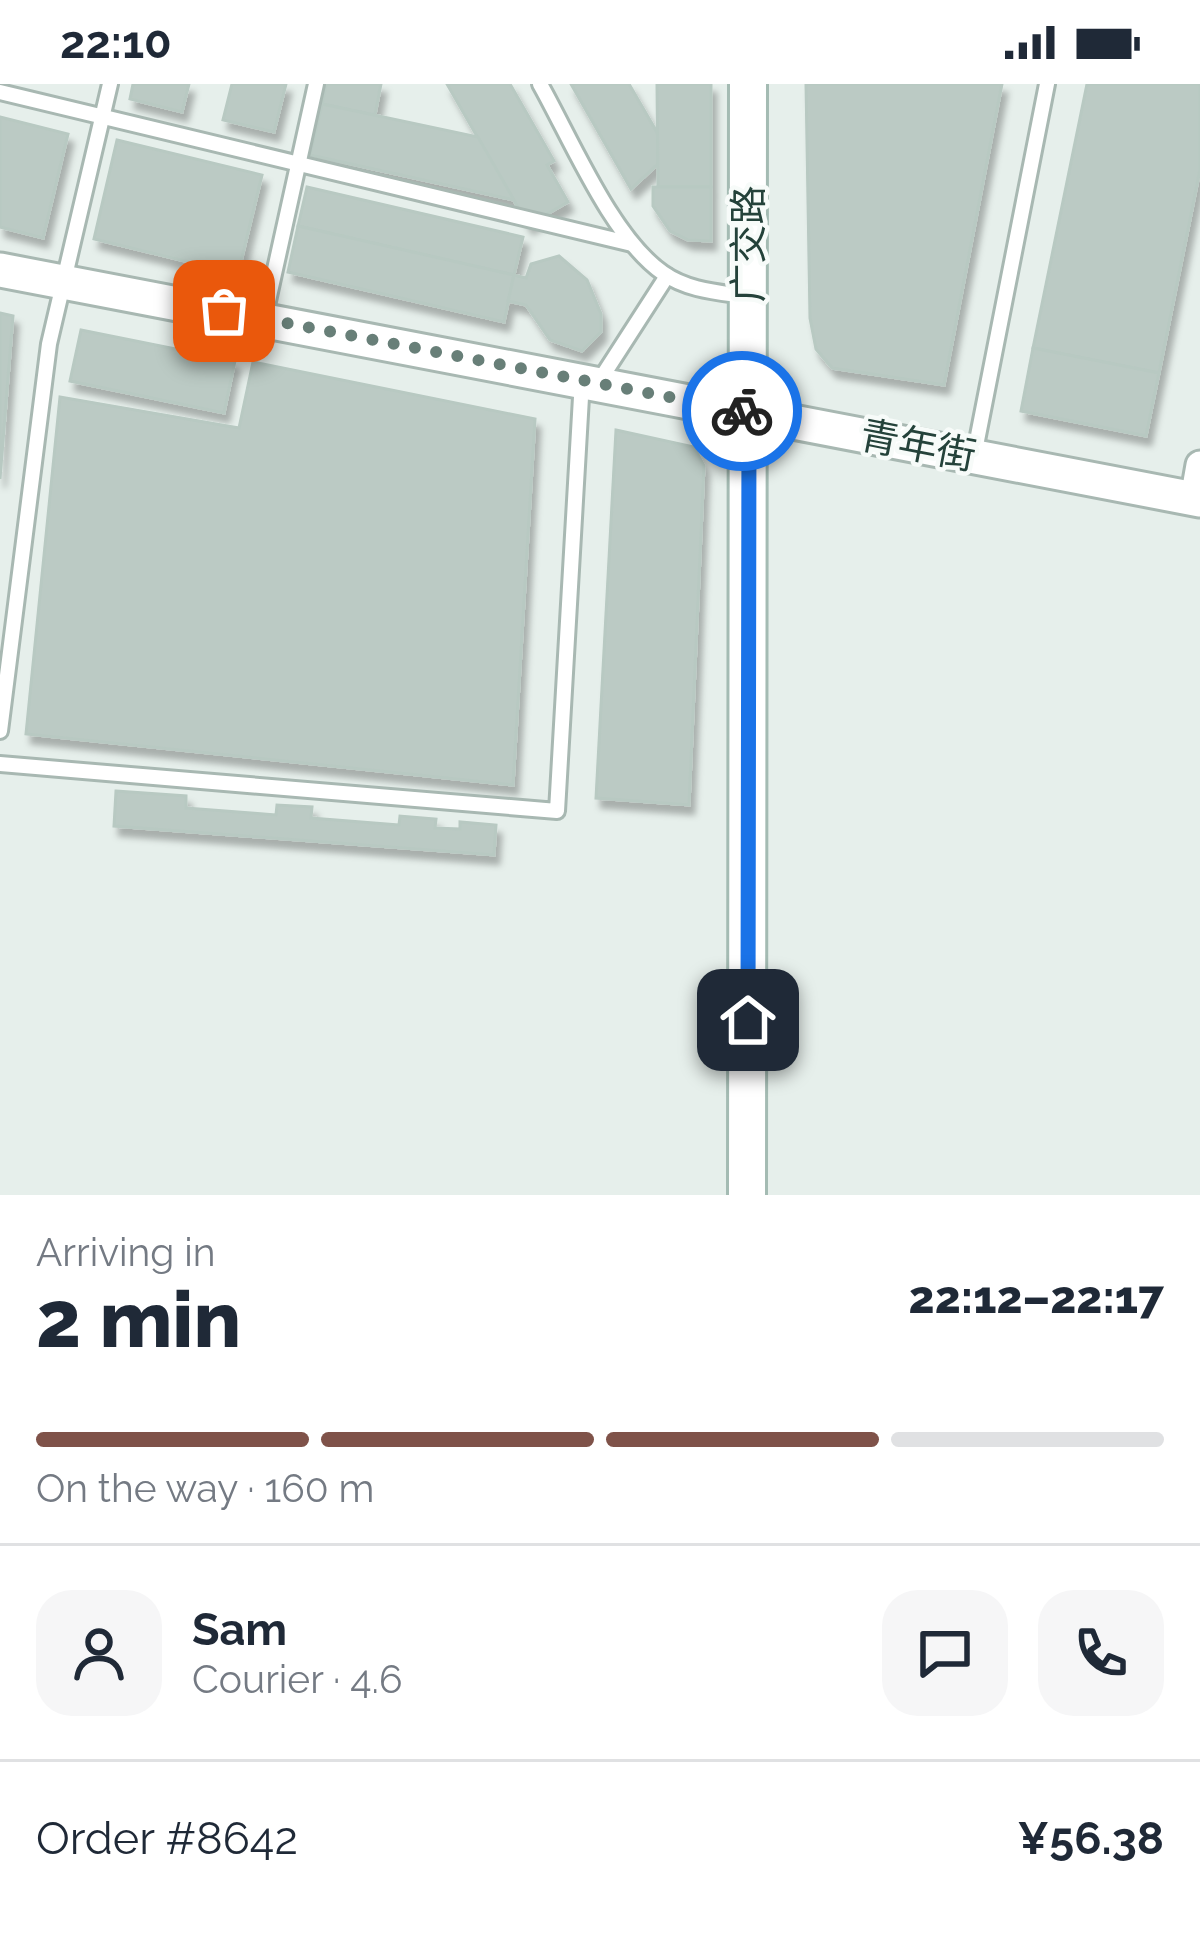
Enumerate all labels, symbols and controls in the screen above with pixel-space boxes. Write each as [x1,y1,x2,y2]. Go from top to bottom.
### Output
text: 22:10 [60,16,172,69]
street label: 广交路 [725,185,771,303]
pin [173,260,275,362]
icon: bag [191,278,257,344]
courier [682,351,802,471]
icon: bike [709,378,775,444]
street label: 青年街 [856,411,980,479]
pin [697,969,799,1071]
icon: home [715,987,781,1053]
text: Arriving in [36,1229,216,1275]
text: 22:12–22:17 [909,1271,1164,1324]
text: 2 min [36,1274,241,1365]
text: On the way · 160 m [36,1465,374,1511]
button: person [36,1590,162,1716]
button: chat [882,1590,1008,1716]
button: phone [1038,1590,1164,1716]
text: Sam [192,1603,287,1656]
text: Courier · 4.6 [192,1656,402,1702]
text: Order #8642 [36,1812,298,1865]
text: ¥56.38 [1017,1812,1164,1865]

